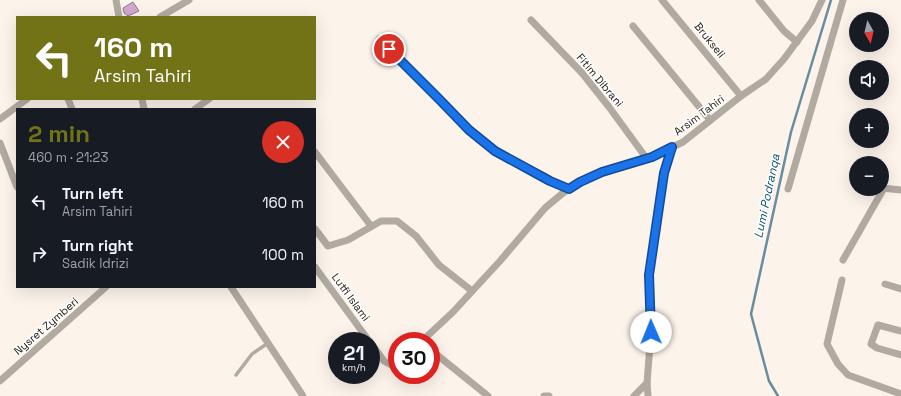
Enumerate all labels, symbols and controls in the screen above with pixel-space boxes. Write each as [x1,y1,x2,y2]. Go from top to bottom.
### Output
north arrow [849,12,889,52]
map controls [849,12,889,196]
street label: Brukseli [691,19,729,61]
text: 160 m [94,29,173,65]
icon: left [28,32,80,84]
pin [372,32,406,66]
icon: arrive [378,38,400,60]
street label: Fitim Dibrani [574,50,627,110]
button: sound [849,60,889,100]
text: Arsim Tahiri [94,64,192,87]
street label: Arsim Tahiri [671,91,727,139]
button: + [849,108,889,148]
text: 2 min [28,118,90,149]
button: close [262,121,304,163]
text: 460 m · 21:23 [28,149,108,166]
water label: Lumi Podranqa [750,152,784,240]
button: − [849,156,889,196]
text: Turn left [62,184,124,203]
icon: left [28,191,50,213]
text: 160 m [262,193,304,212]
text: Arsim Tahiri [62,203,132,220]
text: Turn right [62,236,133,255]
icon: right [28,243,50,265]
text: 100 m [262,245,304,264]
text: Sadik Idrizi [62,255,129,272]
street label: Lutfi Islami [329,270,373,324]
street label: Nysret Zymberi [11,294,81,358]
position arrow [630,311,672,353]
speed limit sign: 30 [388,332,440,384]
text: 21 [344,340,364,366]
text: km/h [342,361,366,374]

